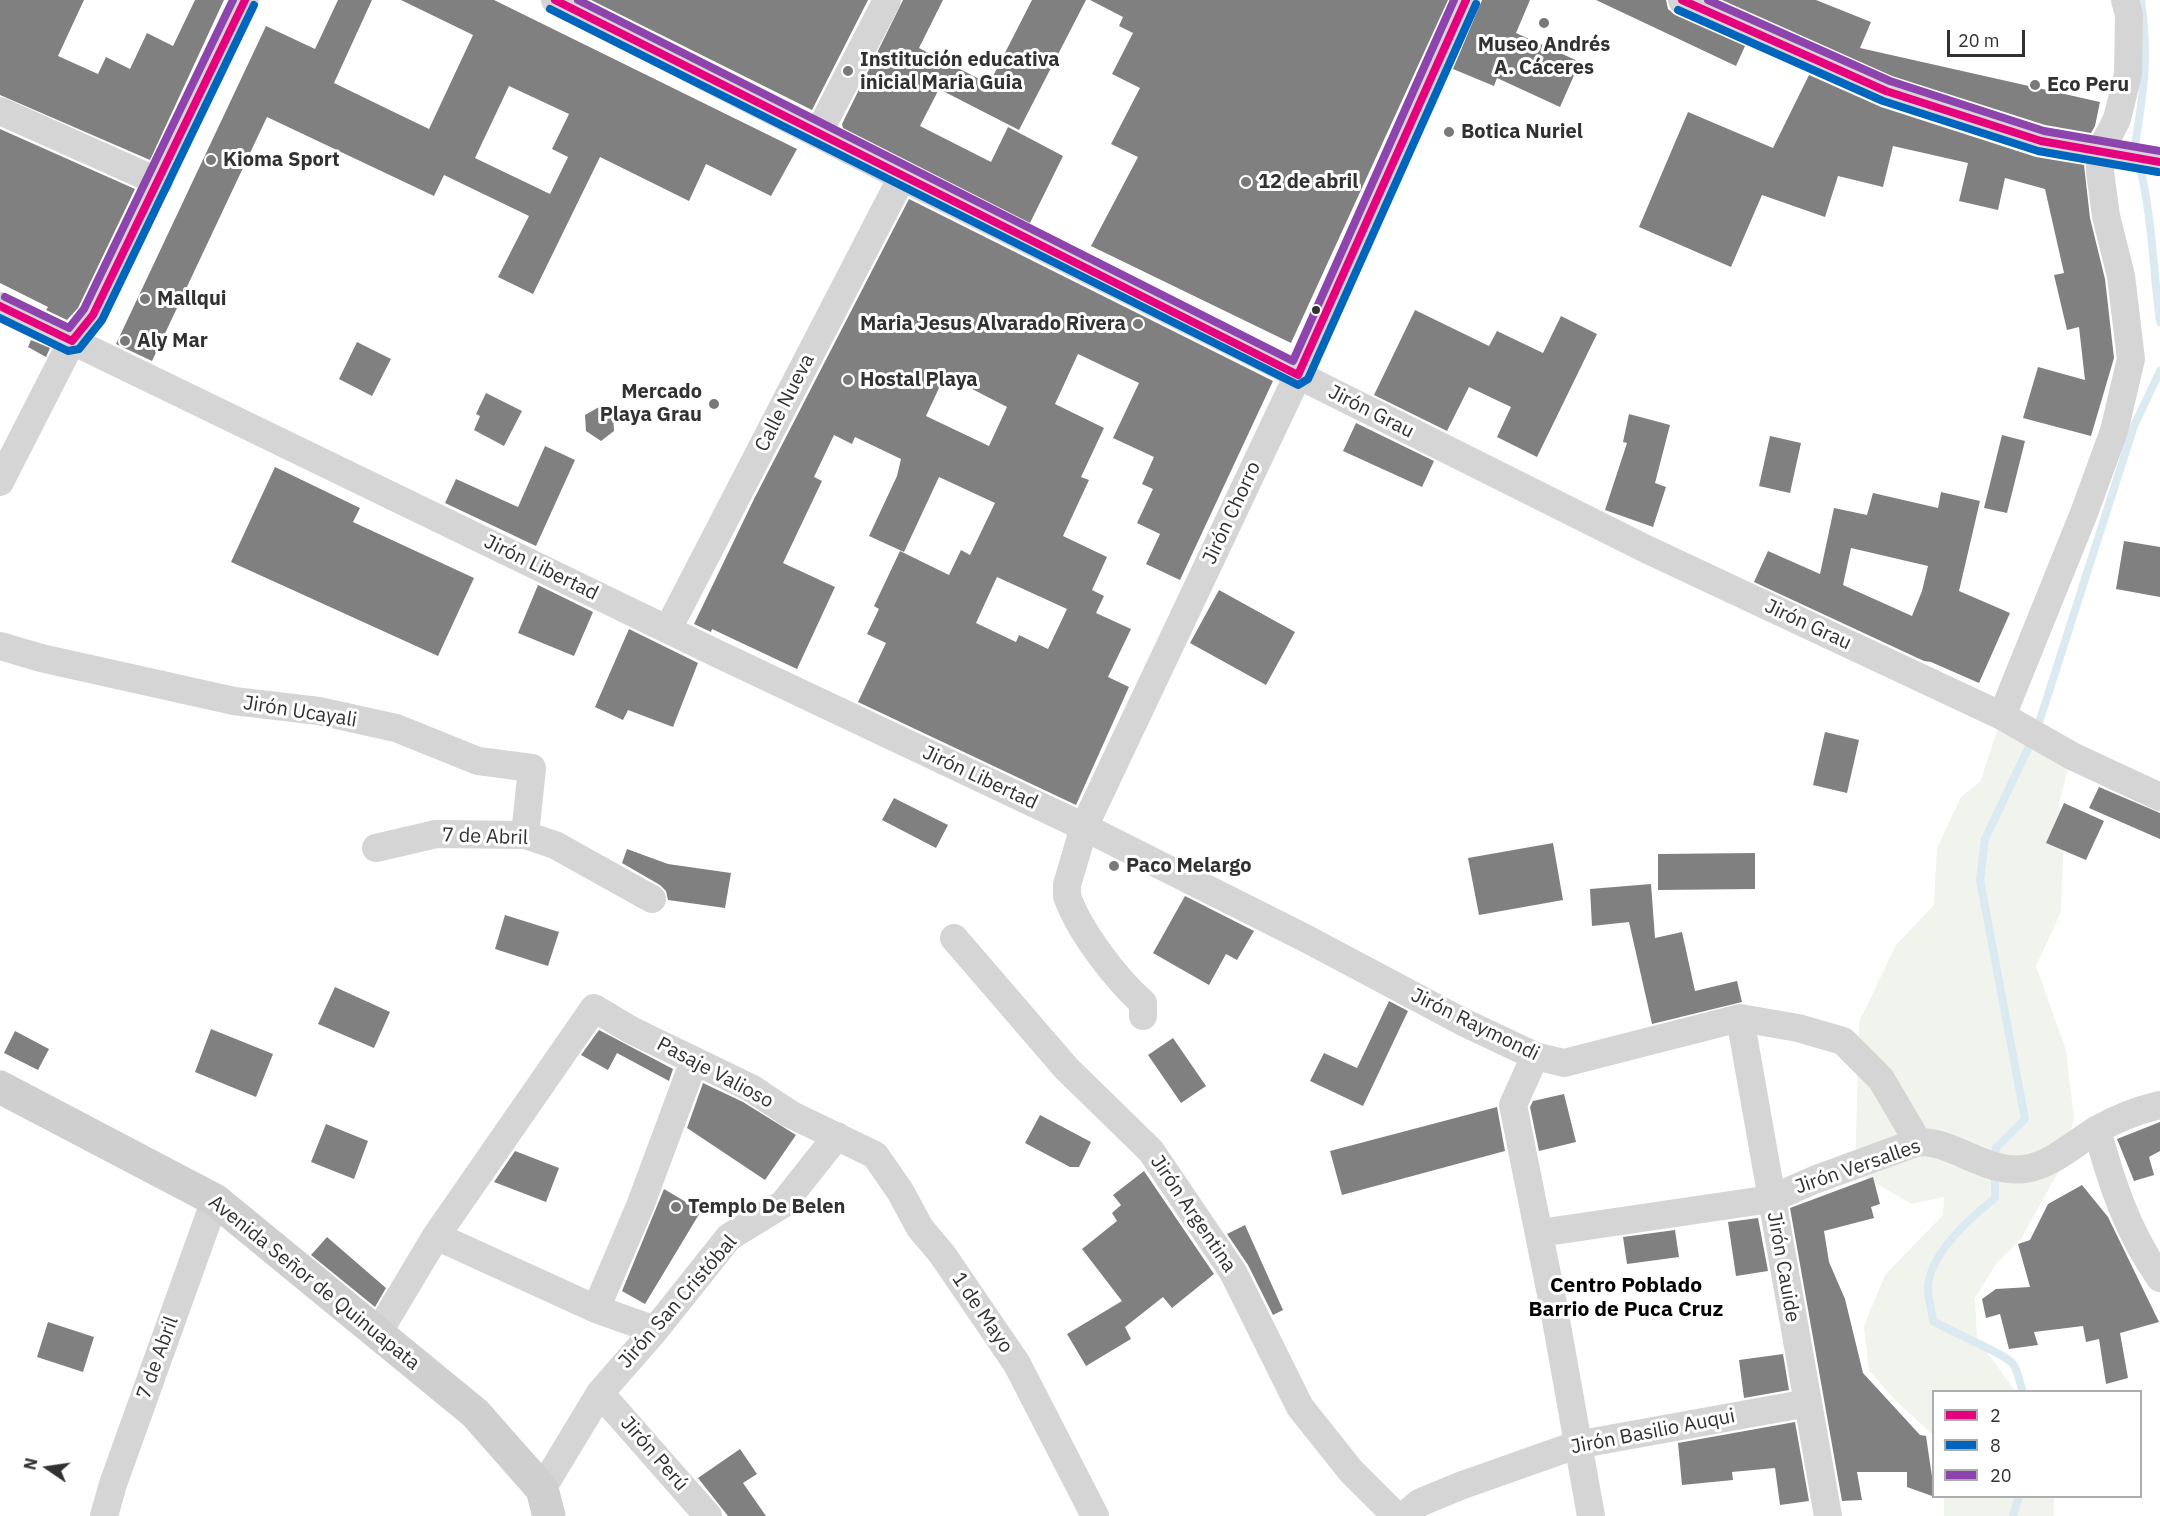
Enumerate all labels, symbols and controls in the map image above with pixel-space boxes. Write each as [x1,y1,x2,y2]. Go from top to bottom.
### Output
marker: Museo Andrés A. Cáceres [1537,16,1551,30]
scale bar [1950,18,2028,56]
text: 20 m [1958,29,2000,52]
place label: Museo Andrés A. Cáceres [1478,33,1610,80]
place label: Institución educativa inicial Maria Guia [860,48,1060,95]
marker: Institución educativa inicial Maria Guia [841,64,855,78]
place label: Eco Peru [2047,73,2129,97]
marker: Eco Peru [2028,78,2042,92]
place label: Botica Nuriel [1461,120,1583,144]
marker: Botica Nuriel [1442,125,1456,139]
place label: Kioma Sport [223,148,340,172]
marker: Kioma Sport [204,153,218,167]
place label: 12 de abril [1258,170,1358,194]
marker: 12 de abril [1239,175,1253,189]
place label: Mallqui [157,287,227,311]
marker: Mallqui [138,292,152,306]
unlabelled marker [1310,304,1322,316]
place label: Maria Jesus Alvarado Rivera [860,312,1126,336]
marker: Maria Jesus Alvarado Rivera [1131,317,1145,331]
place label: Aly Mar [137,329,208,353]
marker: Aly Mar [118,334,132,348]
street label: Calle Nueva [750,350,820,456]
place label: Hostal Playa [860,368,978,392]
marker: Hostal Playa [841,373,855,387]
place label: Mercado Playa Grau [600,380,702,427]
street label: Jirón Grau [1324,380,1418,444]
marker: Mercado Playa Grau [707,397,721,411]
street label: Jirón Chorro [1198,458,1266,568]
street label: Jirón Libertad [480,530,602,606]
street label: Jirón Grau [1761,594,1855,656]
street label: Jirón Ucayali [241,691,359,733]
street label: Jirón Libertad [919,741,1041,815]
street label: 7 de Abril [441,824,529,850]
place label: Paco Melargo [1126,854,1251,878]
marker: Paco Melargo [1107,859,1121,873]
street label: Jirón Raymondi [1407,984,1543,1066]
street label: Pasaje Valioso [653,1032,777,1114]
street label: Jirón Versalles [1792,1134,1924,1200]
street label: Jirón Argentina [1145,1151,1241,1277]
street label: Avenida Señor de Quinuapata [204,1190,424,1376]
place label: Templo De Belen [688,1195,845,1219]
marker: Templo De Belen [669,1200,683,1214]
street label: Jirón Cauide [1761,1210,1805,1324]
street label: Jirón San Cristóbal [614,1231,742,1373]
street label: 1 de Mayo [946,1268,1018,1358]
district label: Centro Poblado Barrio de Puca Cruz [1529,1273,1723,1323]
street label: 7 de Abril [132,1313,184,1403]
legend [1932,1390,2142,1498]
street label: Jirón Basilio Auqui [1569,1404,1737,1460]
text: 2 [1990,1404,2001,1427]
street label: Jirón Perú [615,1412,693,1496]
text: 8 [1990,1434,2001,1457]
north arrow [18,1438,78,1498]
text: N [19,1456,42,1472]
text: 20 [1990,1464,2012,1487]

